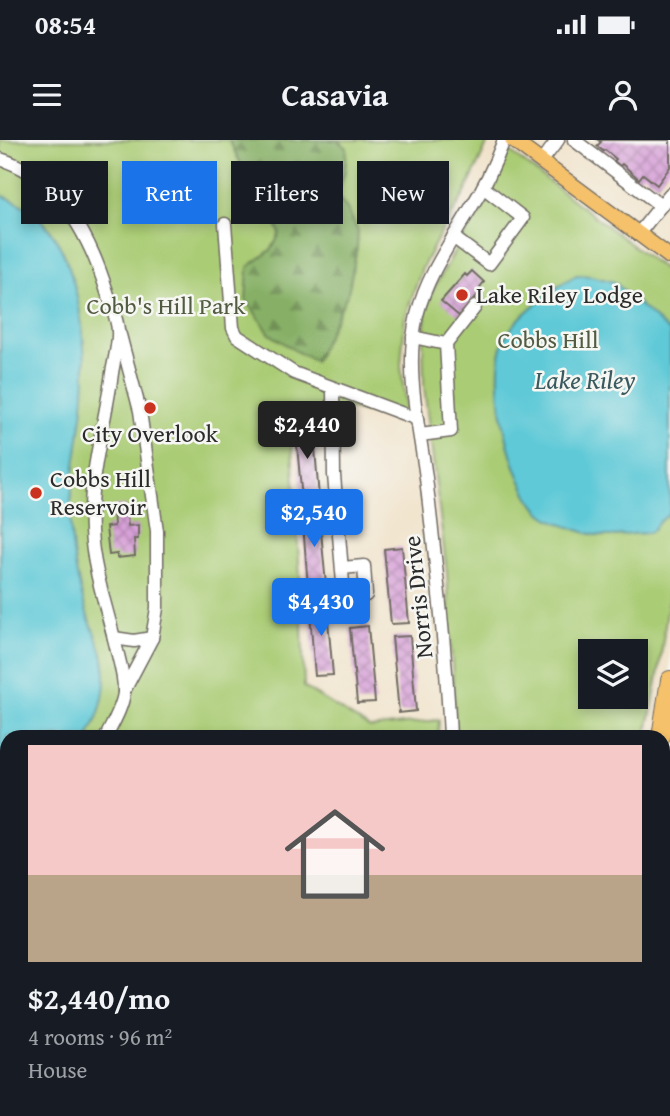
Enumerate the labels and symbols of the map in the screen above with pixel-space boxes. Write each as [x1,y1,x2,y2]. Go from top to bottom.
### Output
place label: Lake Riley Lodge [476,277,643,312]
marker: Lake Riley Lodge [454,287,470,303]
park label: Cobb's Hill Park [87,288,246,323]
park label: Cobbs Hill [497,322,599,357]
water label: Lake Riley [534,360,635,399]
marker: City Overlook [142,400,158,416]
pin: $2,440 [250,402,364,461]
place label: City Overlook [82,416,219,451]
place label: Cobbs Hill Reservoir [50,461,151,524]
marker: Cobbs Hill Reservoir [28,485,44,501]
pin: $2,540 [257,490,371,549]
street label: Norris Drive [394,534,441,660]
pin: $4,430 [264,578,378,638]

